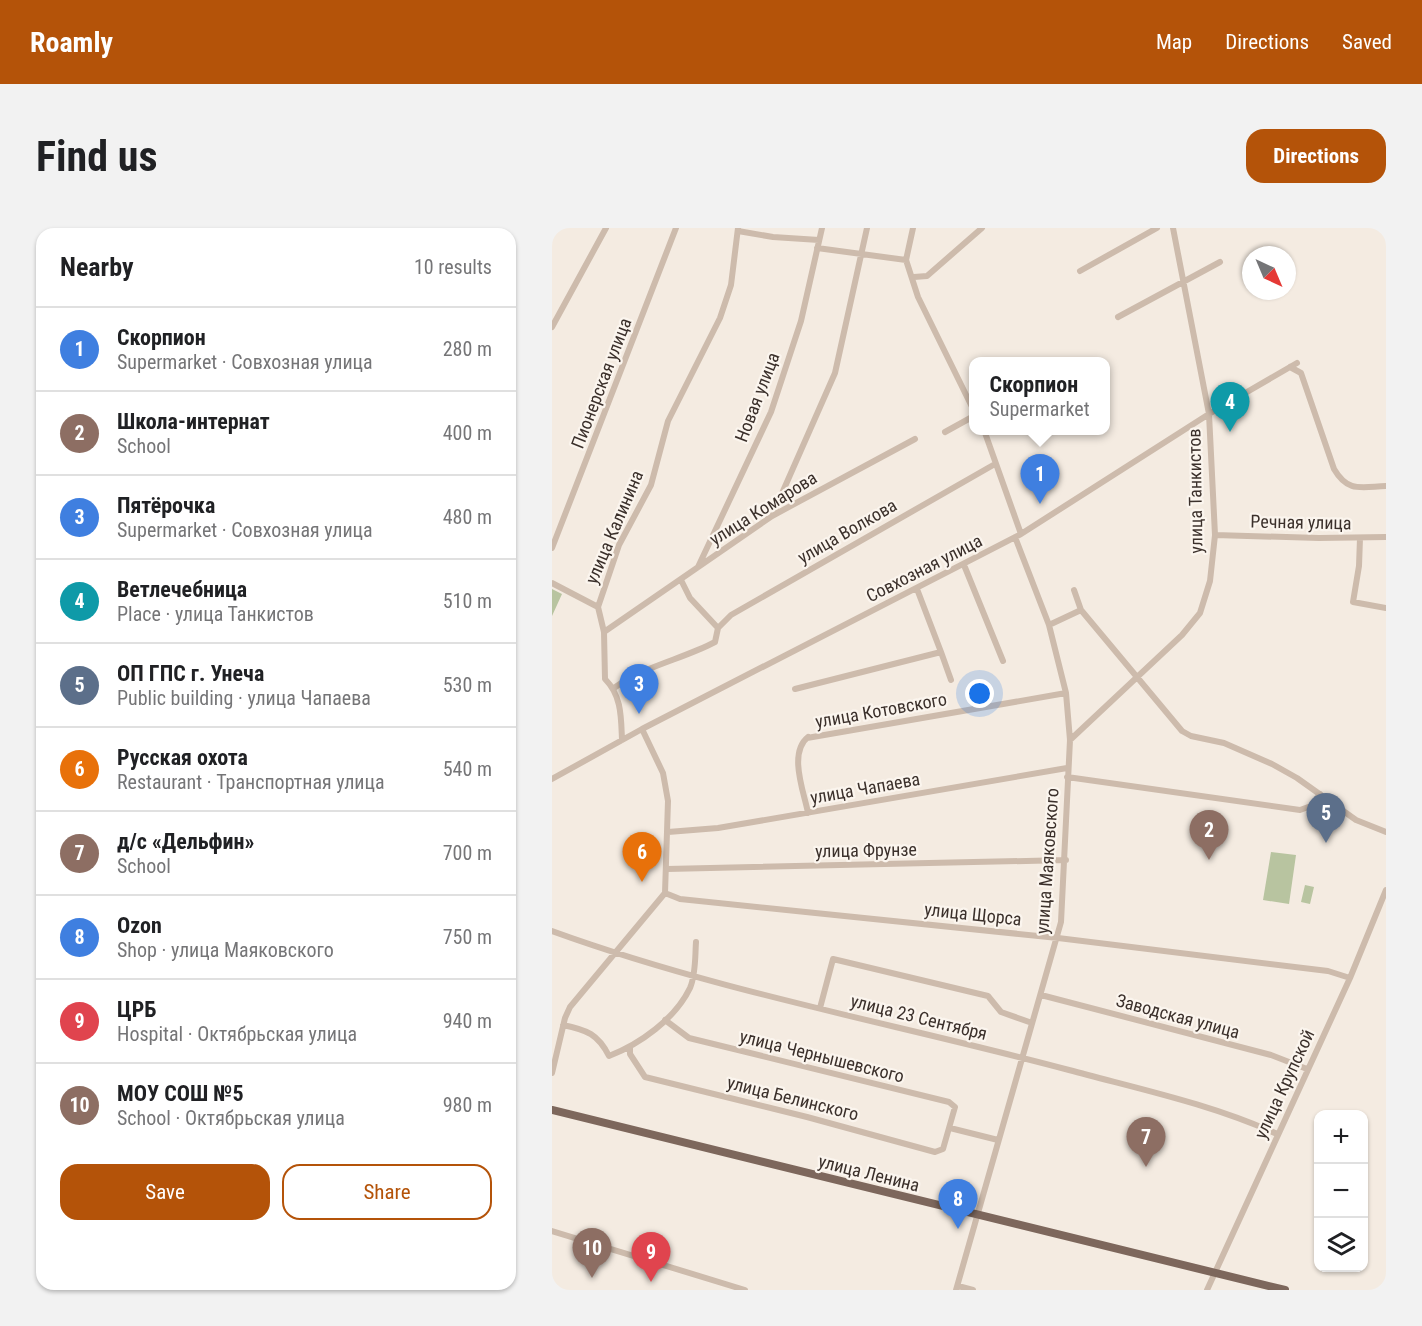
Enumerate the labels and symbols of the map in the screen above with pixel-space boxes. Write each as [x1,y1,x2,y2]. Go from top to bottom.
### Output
north arrow [1242,246,1296,300]
street label: Пионерская улица [567,315,635,451]
street label: Новая улица [730,349,784,445]
pin: 4 [1210,382,1250,432]
street label: улица Танкистов [1183,428,1207,554]
pin: 1 [1020,454,1060,504]
street label: улица Калинина [581,467,647,587]
street label: улица Комарова [706,467,820,549]
street label: улица Волкова [794,494,900,568]
street label: Речная улица [1250,511,1352,533]
street label: Совхозная улица [863,530,985,606]
pin: 3 [620,664,658,714]
your location [965,679,994,708]
street label: улица Котовского [814,688,948,732]
street label: улица Чапаева [809,768,921,808]
street label: улица Маяковского [1031,787,1063,935]
pin: 5 [1306,794,1346,843]
pin: 2 [1190,810,1228,860]
pin: 6 [622,832,662,882]
street label: улица Фрунзе [815,839,917,861]
street label: улица Щорса [923,898,1023,930]
street label: Заводская улица [1114,989,1242,1043]
street label: улица 23 Сентября [849,990,989,1044]
street label: улица Чернышевского [738,1025,906,1087]
street label: улица Крупской [1250,1026,1318,1142]
street label: улица Белинского [725,1071,861,1125]
pin: 7 [1126,1118,1166,1167]
street label: улица Ленина [816,1150,922,1196]
pin: 8 [938,1180,978,1229]
pin: 10 [572,1228,612,1278]
pin: 9 [632,1232,670,1282]

